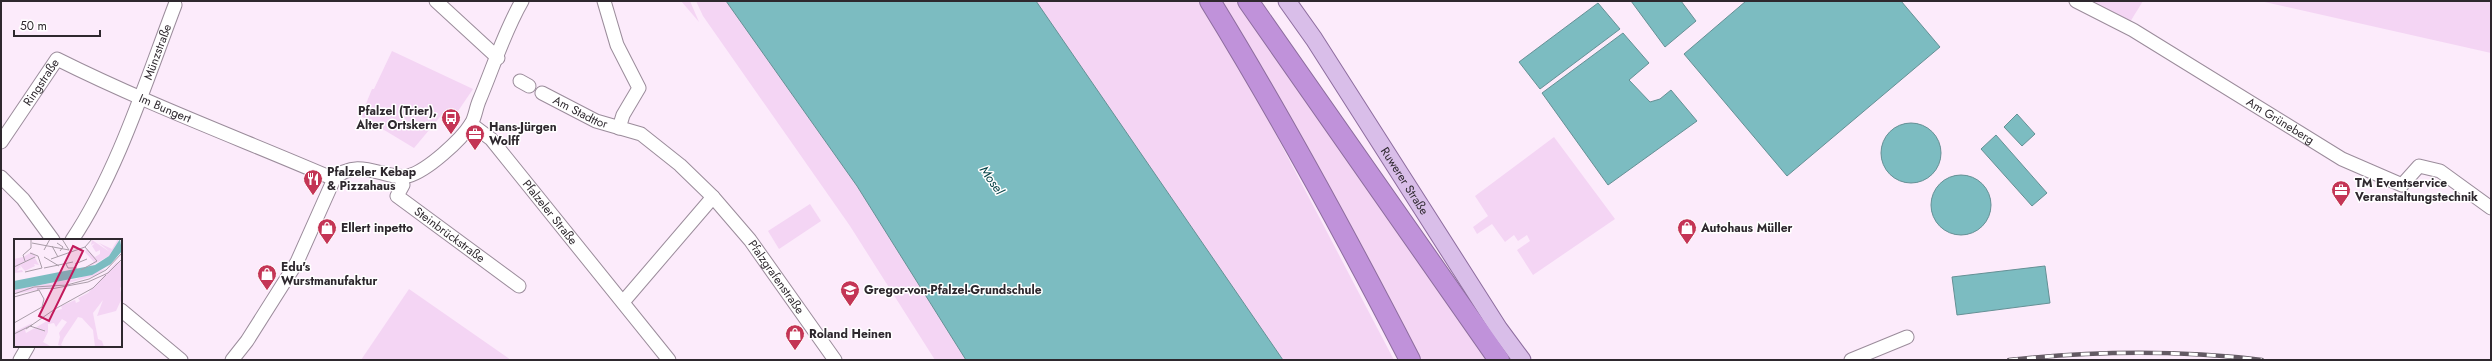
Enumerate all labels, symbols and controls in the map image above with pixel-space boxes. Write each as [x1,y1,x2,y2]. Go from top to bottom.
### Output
scale bar [14,12,100,38]
text: 50 m [20,17,47,35]
street label: Münzstraße [139,21,176,83]
street label: Ringstraße [19,55,64,110]
street label: Im Bungert [136,89,194,128]
street label: Am Stadttor [550,91,611,133]
street label: Am Grüneberg [2243,93,2318,149]
place label: Pfalzel (Trier), Alter Ortskern [355,102,437,134]
bus stop icon: Pfalzel (Trier), Alter Ortskern [440,107,462,135]
place label: Hans-Jürgen Wolff [489,118,557,150]
office icon: Hans-Jürgen Wolff [464,123,486,151]
street label: Ruwerer Straße [1376,143,1433,218]
water label: Mosel [975,162,1009,199]
place label: Pfalzeler Kebap & Pizzahaus [327,163,417,195]
restaurant icon: Pfalzeler Kebap & Pizzahaus [302,168,324,196]
place label: TM Eventservice Veranstaltungstechnik [2354,174,2478,206]
street label: Pfalzeler Straße [518,176,582,249]
office icon: TM Eventservice Veranstaltungstechnik [2330,179,2352,207]
street label: Steinbrückstraße [410,203,489,267]
shop icon: Ellert inpetto [316,217,338,245]
shop icon: Autohaus Müller [1676,217,1698,245]
place label: Ellert inpetto [341,219,413,237]
place label: Autohaus Müller [1700,219,1793,237]
street label: Pfalzgrafenstraße [744,236,809,318]
inset map [14,239,122,347]
place label: Edu's Wurstmanufaktur [281,258,377,290]
shop icon: Edu's Wurstmanufaktur [256,263,278,291]
school or university icon: Gregor-von-Pfalzel-Grundschule [839,279,861,307]
place label: Gregor-von-Pfalzel-Grundschule [864,281,1042,299]
shop icon: Roland Heinen [784,323,806,351]
place label: Roland Heinen [809,325,892,343]

